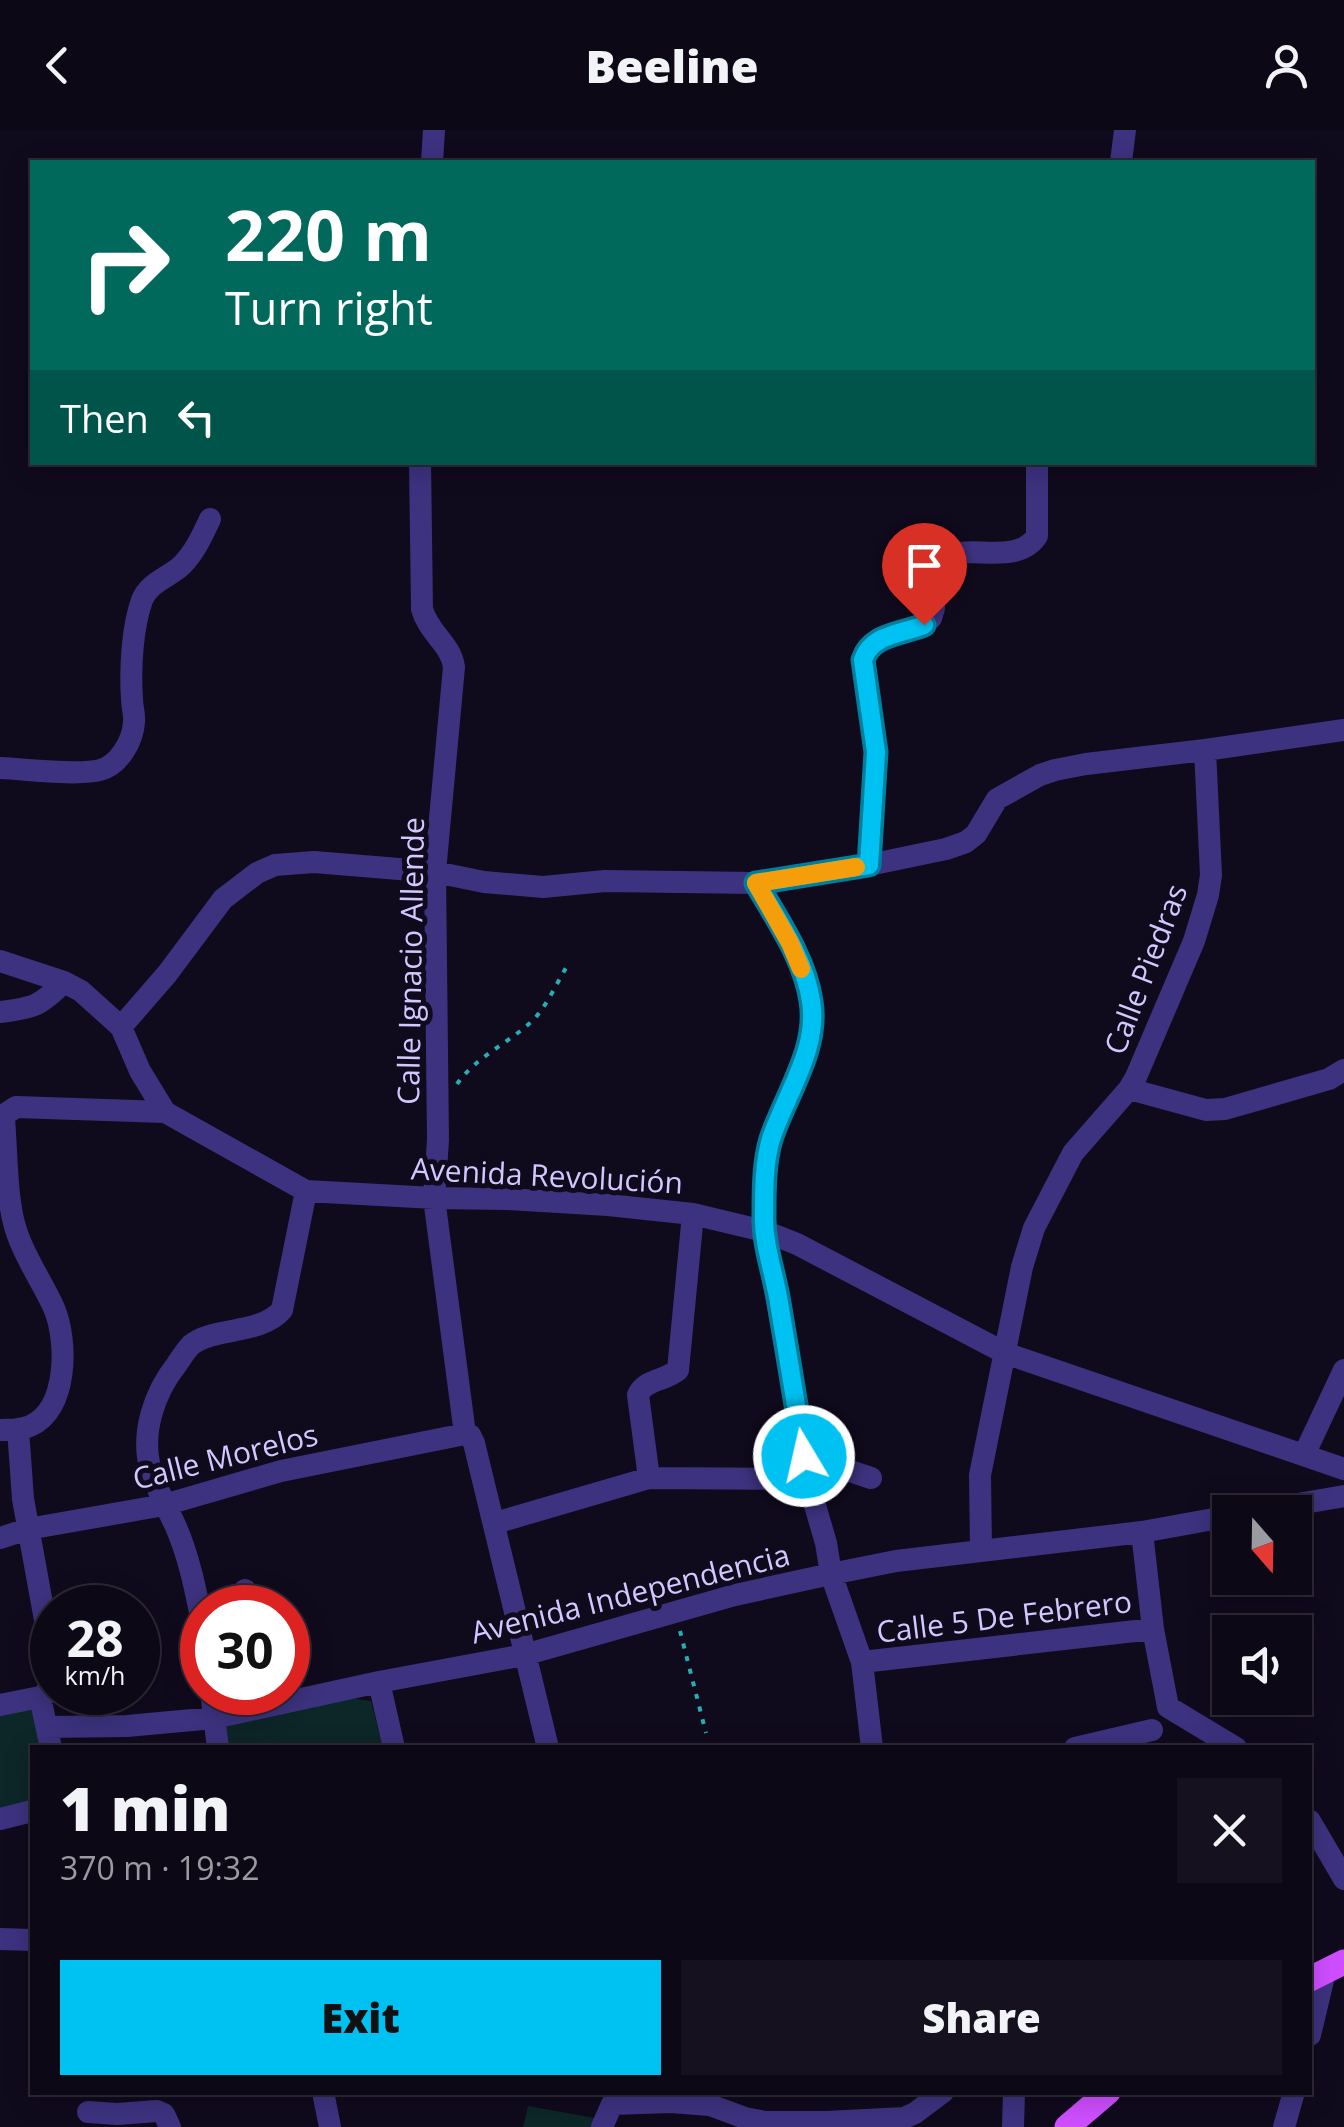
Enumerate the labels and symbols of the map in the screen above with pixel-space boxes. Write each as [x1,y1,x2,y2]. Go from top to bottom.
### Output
pin [882,523,967,626]
street label: Calle Ignacio Allende [387,817,433,1105]
street label: Calle Piedras [1094,878,1196,1060]
street label: Avenida Revolución [410,1147,684,1203]
position arrow [752,1404,856,1508]
street label: Calle Morelos [128,1413,322,1499]
north arrow [1212,1495,1312,1595]
street label: Avenida Independencia [466,1534,794,1652]
street label: Calle 5 De Febrero [874,1580,1134,1652]
speed limit sign: 30 [180,1585,310,1715]

